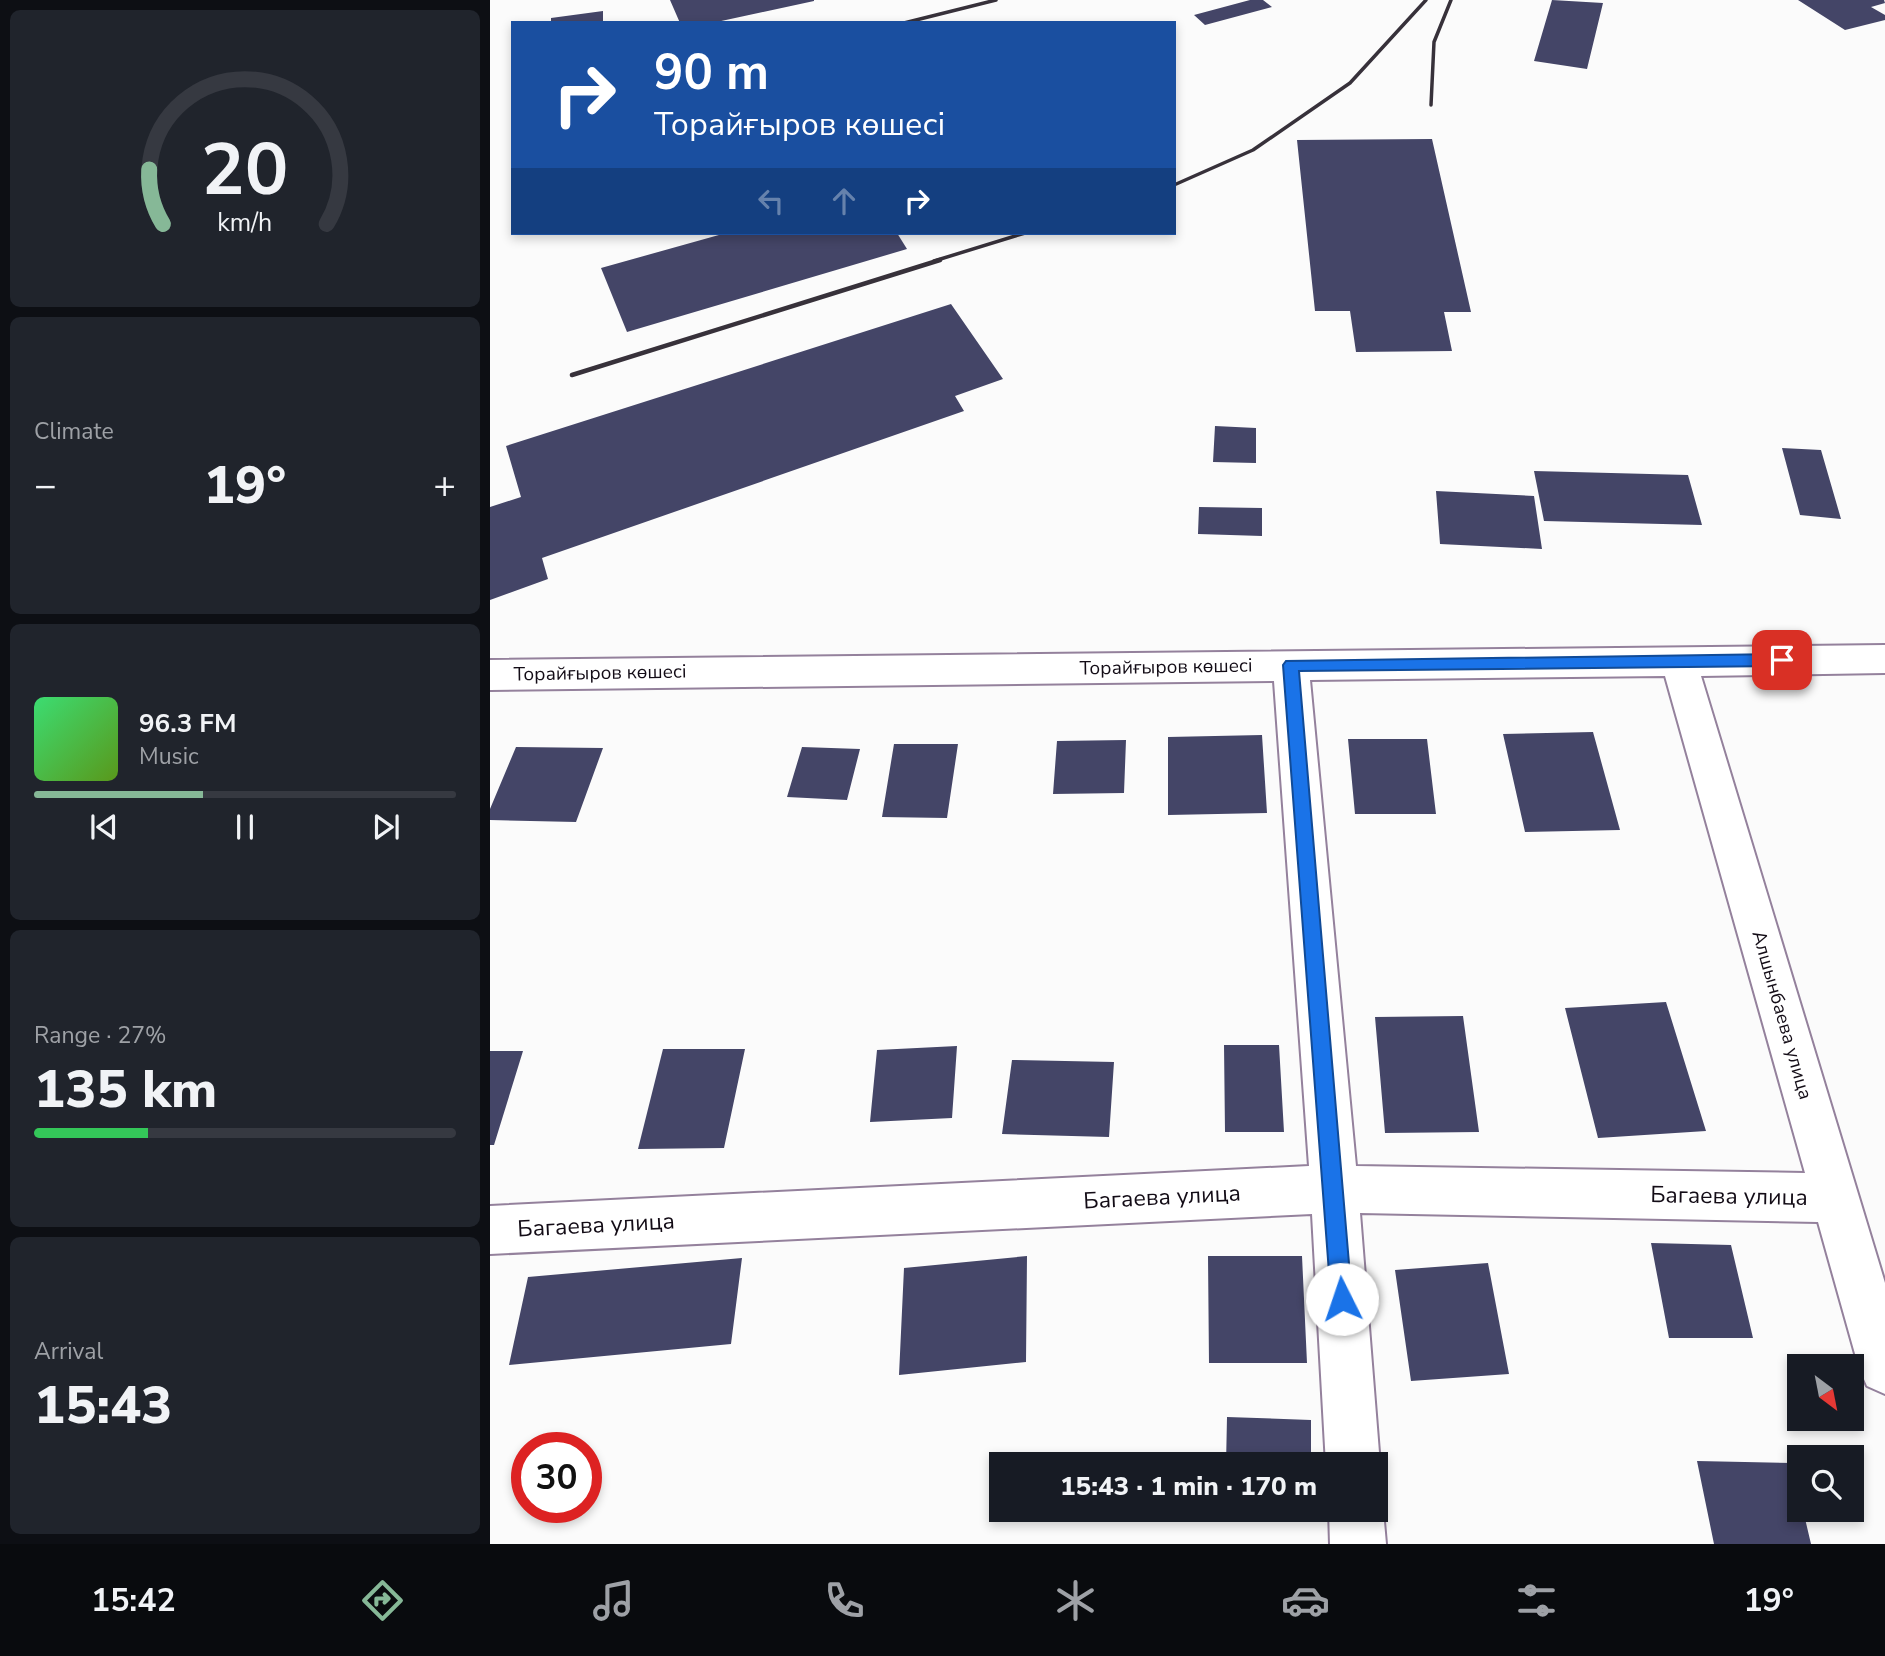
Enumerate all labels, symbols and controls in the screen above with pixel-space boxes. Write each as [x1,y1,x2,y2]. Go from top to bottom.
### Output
text: 90 m [654,39,769,106]
icon: right [539,49,630,140]
text: Торайғыров көшесі [654,103,945,146]
text: 20 [201,121,289,221]
icon: left [752,182,790,220]
icon: ahead [825,182,863,220]
icon: right [898,182,936,220]
text: km/h [217,206,273,240]
text: Climate [34,416,114,447]
text: 19° [204,450,286,521]
text: − [34,460,57,511]
text: + [433,460,456,511]
pin [1752,630,1812,690]
icon: arrive [1763,641,1801,679]
street label: Торайғыров көшесі [1079,652,1253,682]
street label: Торайғыров көшесі [513,658,687,688]
text: 96.3 FM [139,706,236,741]
text: Music [139,741,199,772]
icon: previous [85,808,123,846]
icon: pause [226,808,264,846]
icon: next [367,808,405,846]
street label: Алшынбаева улица [1745,927,1819,1103]
text: Range · 27% [34,1020,166,1051]
text: 135 km [34,1054,217,1125]
street label: Багаева улица [1083,1177,1241,1217]
street label: Багаева улица [1650,1179,1808,1213]
street label: Багаева улица [517,1205,675,1245]
position arrow [1305,1262,1379,1336]
text: Arrival [34,1336,103,1367]
north arrow [1787,1354,1864,1432]
map controls [1787,1354,1864,1522]
text: 15:43 [34,1370,172,1441]
speed limit sign: 30 [511,1432,602,1523]
button: search [1787,1445,1864,1522]
text: 15:43 · 1 min · 170 m [1060,1469,1317,1504]
icon: directions [358,1576,407,1625]
icon: music [589,1576,638,1625]
icon: phone [820,1576,869,1625]
icon: climate [1051,1576,1100,1625]
icon: car [1281,1576,1330,1625]
icon: filters [1512,1576,1561,1625]
text: 15:42 [91,1579,176,1622]
text: 19° [1743,1579,1794,1622]

